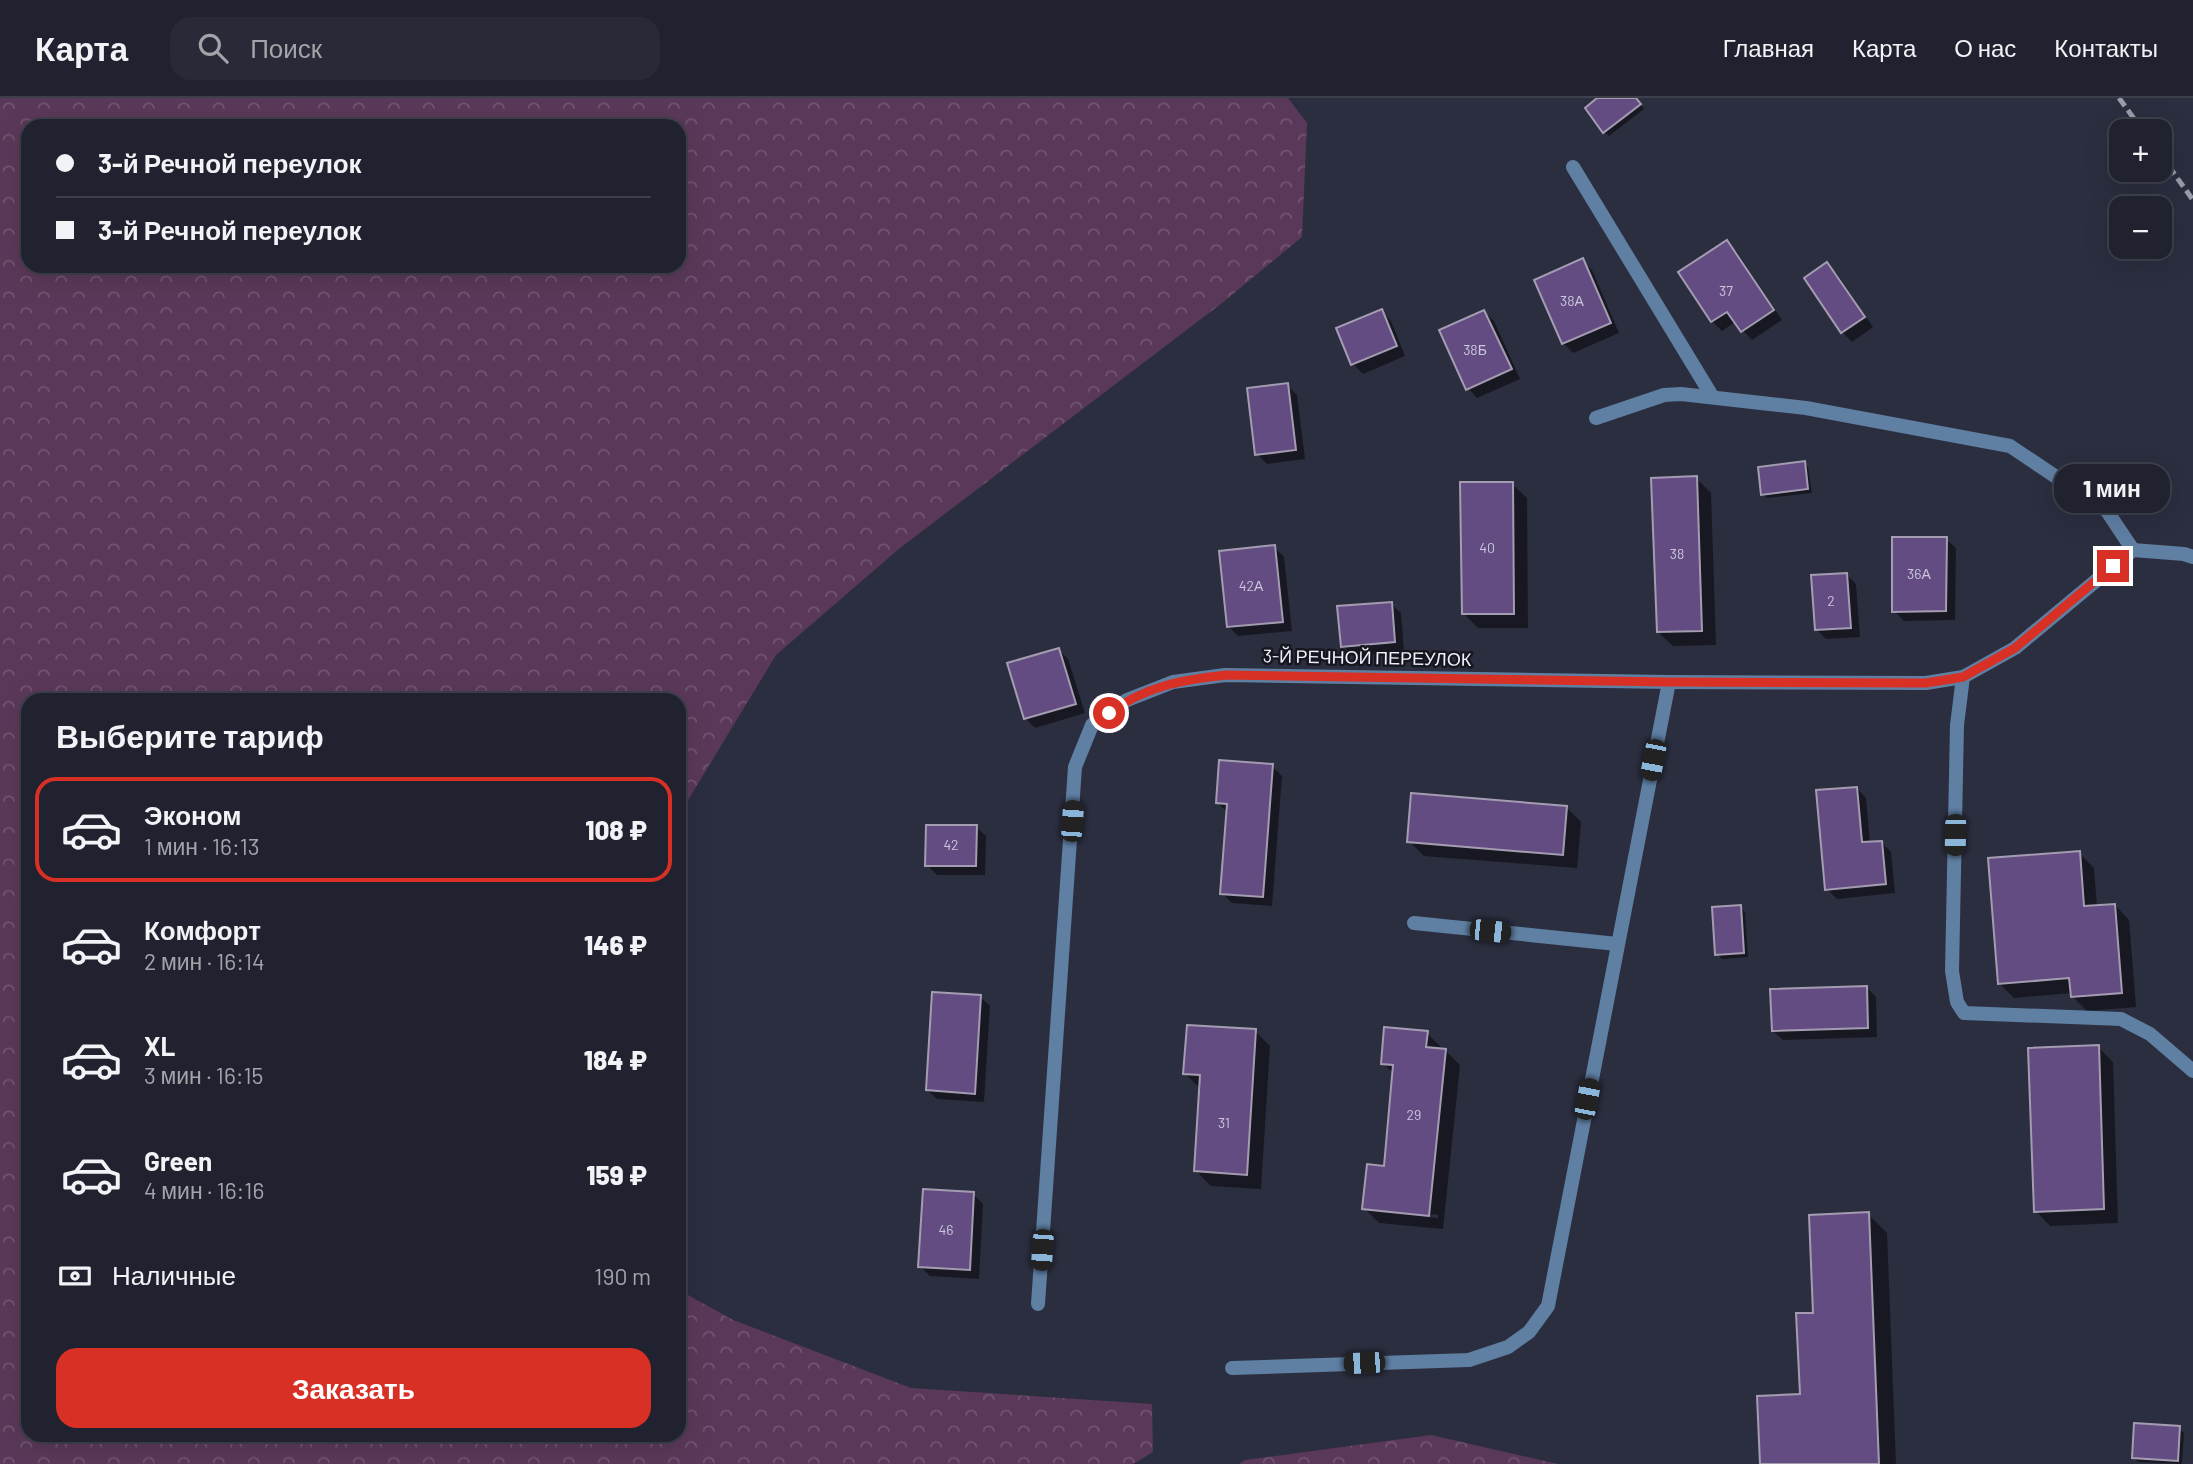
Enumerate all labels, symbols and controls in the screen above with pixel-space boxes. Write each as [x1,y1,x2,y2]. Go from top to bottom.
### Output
search box [170,17,660,80]
text: Карта [35,28,128,68]
icon: search [194,29,232,67]
text: Поиск [250,32,322,63]
text: Главная [1723,33,1814,62]
text: Карта [1852,33,1916,62]
text: О нас [1954,33,2016,62]
text: Контакты [2054,33,2158,62]
map controls [2109,119,2172,259]
button: + [2109,119,2172,182]
text: 3-й Речной переулок [98,147,362,178]
button: − [2109,196,2172,259]
text: 3-й Речной переулок [98,214,362,245]
house number: 37 [1719,282,1733,299]
house number: 38А [1560,292,1585,309]
house number: 38Б [1463,341,1487,358]
callout: 1 мин [2055,464,2171,514]
text: 1 мин [2083,474,2141,502]
house number: 40 [1479,539,1495,556]
house number: 38 [1670,545,1684,562]
route end [2097,550,2129,582]
house number: 36А [1907,565,1932,582]
house number: 42А [1239,577,1264,594]
house number: 2 [1827,592,1835,609]
street label: 3-Й РЕЧНОЙ ПЕРЕУЛОК [1263,644,1472,670]
route start [1093,697,1125,729]
text: Выберите тариф [56,716,324,754]
car [1639,737,1668,783]
icon: car [60,798,123,861]
text: Эконом [144,799,242,830]
car [1061,799,1084,843]
text: 108 ₽ [585,814,647,845]
car [1945,814,1966,856]
text: 1 мин · 16:13 [144,832,260,860]
house number: 42 [943,836,959,853]
icon: car [60,913,123,976]
text: Комфорт [144,914,261,945]
car [1469,918,1512,944]
text: 146 ₽ [584,929,647,960]
text: 2 мин · 16:14 [144,947,265,975]
icon: car [60,1028,123,1091]
text: XL [144,1030,175,1061]
text: 184 ₽ [584,1044,647,1075]
text: 3 мин · 16:15 [144,1061,263,1089]
car [1573,1076,1602,1122]
house number: 29 [1407,1106,1421,1123]
house number: 31 [1218,1114,1230,1131]
icon: car [60,1143,123,1206]
text: Green [144,1145,212,1176]
text: 159 ₽ [586,1159,647,1190]
text: 4 мин · 16:16 [144,1176,264,1204]
house number: 46 [939,1221,953,1238]
car [1031,1228,1054,1272]
icon: cash [56,1257,94,1295]
text: Наличные [112,1259,236,1290]
text: 190 m [594,1262,651,1290]
button: Заказать [56,1348,651,1428]
car [1343,1352,1386,1374]

